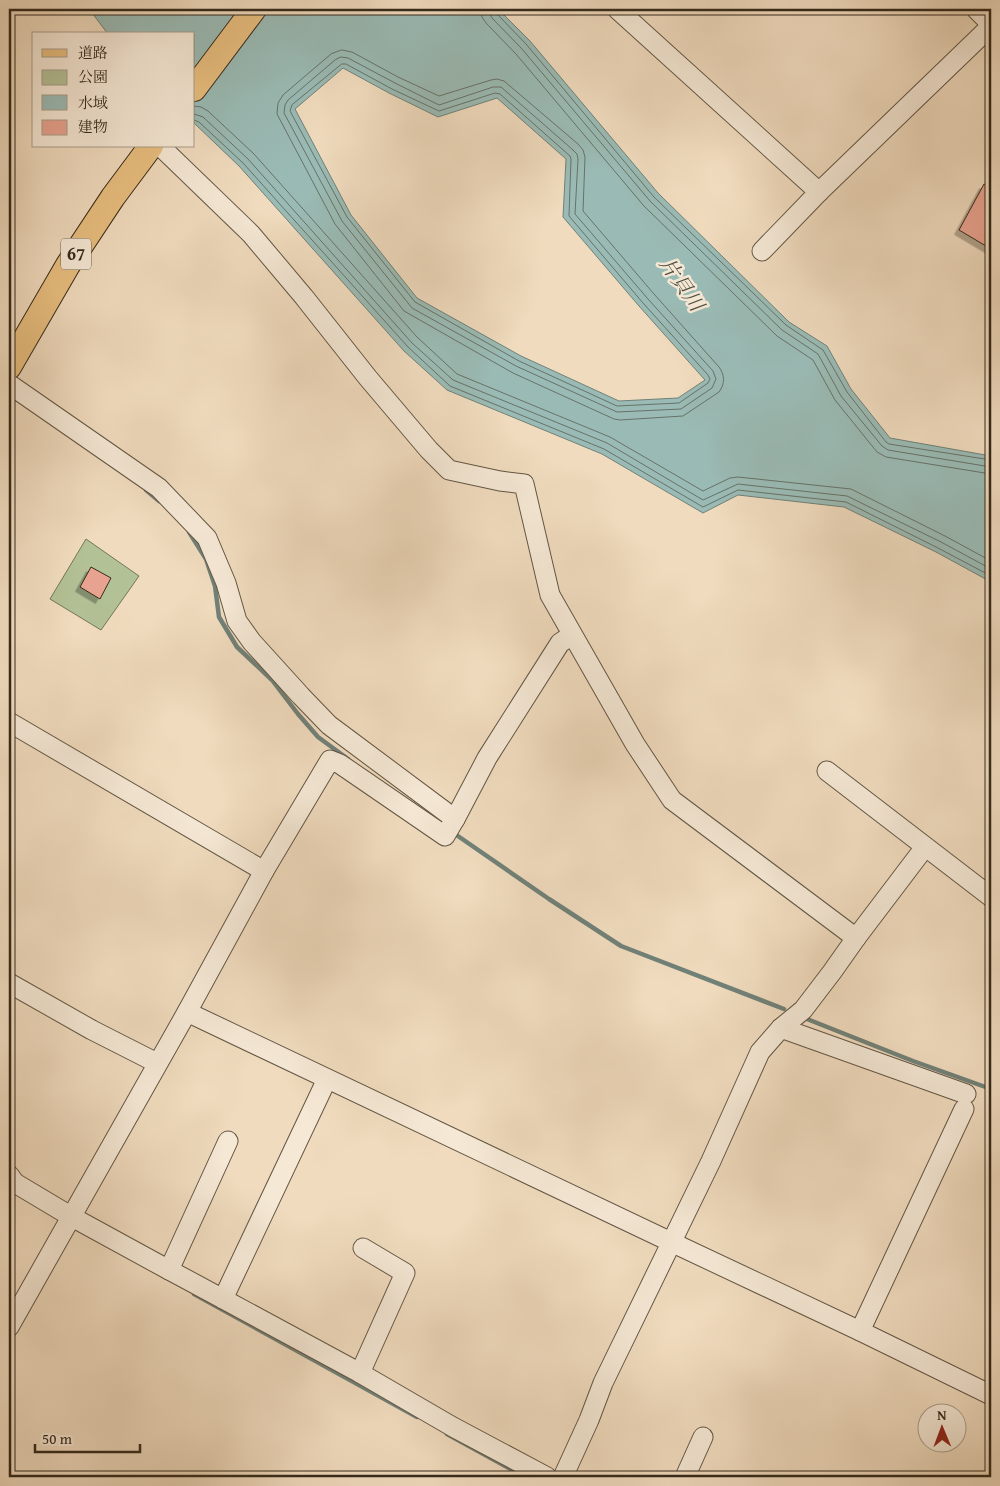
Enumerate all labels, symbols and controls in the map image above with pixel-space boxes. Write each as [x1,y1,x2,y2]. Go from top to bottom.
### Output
legend [32,32,195,148]
text: 道路 [78,42,108,63]
text: 公園 [78,66,108,87]
text: 水域 [78,92,108,113]
text: 建物 [78,116,108,137]
road number: 67 [61,238,91,270]
water label: 片貝川 [653,251,713,318]
north arrow [918,1404,968,1454]
text: N [937,1405,947,1425]
scale bar [35,1421,140,1453]
text: 50 m [42,1428,73,1449]

